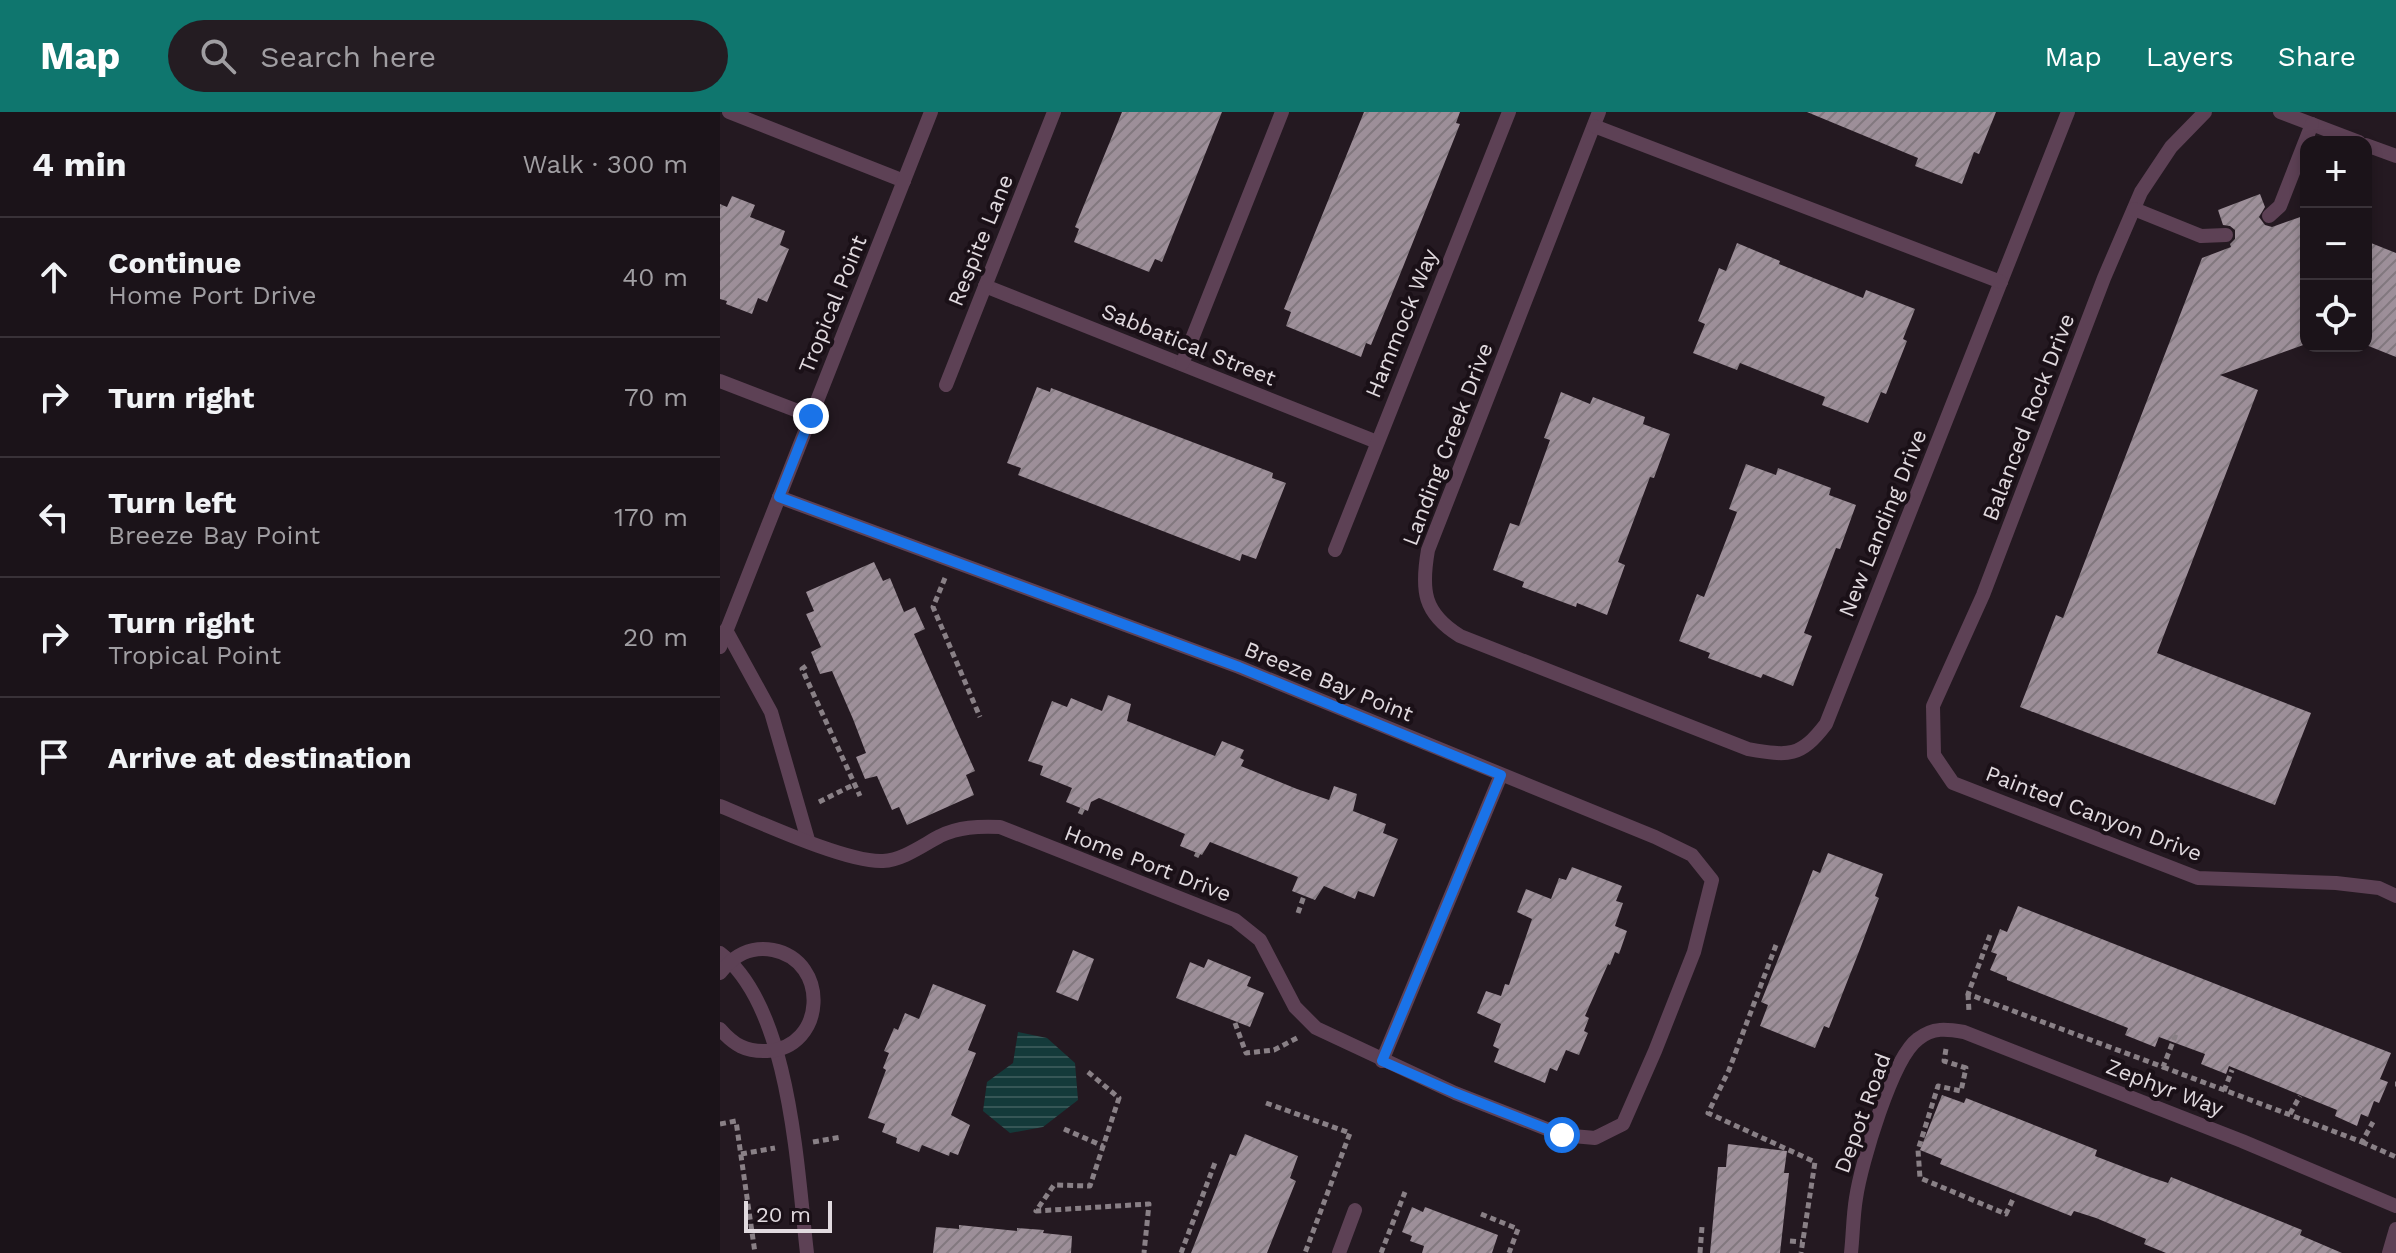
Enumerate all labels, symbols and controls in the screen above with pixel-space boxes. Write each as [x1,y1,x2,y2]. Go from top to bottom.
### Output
search box [168,20,728,92]
text: Map [40,34,120,78]
icon: search [196,34,240,78]
text: Search here [260,39,436,74]
text: Map [2045,40,2102,73]
text: Layers [2146,40,2234,73]
text: Share [2278,40,2356,73]
map controls [2300,136,2372,352]
button: + [2300,136,2372,208]
text: 4 min [32,144,127,184]
text: Walk · 300 m [522,149,688,179]
street label: Respite Lane [943,171,1018,310]
button: − [2300,208,2372,280]
street label: Tropical Point [793,232,871,377]
text: Continue [108,245,241,280]
street label: Hammock Way [1360,245,1443,401]
icon: ahead [32,255,76,299]
text: 40 m [622,262,688,292]
text: Home Port Drive [108,280,317,310]
button: locate [2300,280,2372,352]
street label: Sabbatical Street [1098,298,1279,391]
street label: Balanced Rock Drive [1977,310,2080,524]
street label: Landing Creek Drive [1397,339,1498,549]
icon: right [32,375,76,419]
text: Turn right [108,380,254,415]
text: 70 m [624,382,688,412]
route end [793,398,829,434]
street label: New Landing Drive [1833,426,1932,621]
text: Turn left [108,485,236,520]
icon: left [32,495,76,539]
text: 170 m [614,502,688,532]
text: Breeze Bay Point [108,520,320,550]
text: Turn right [108,605,254,640]
icon: right [32,615,76,659]
text: 20 m [623,622,688,652]
street label: Breeze Bay Point [1241,636,1417,727]
text: Tropical Point [108,640,281,670]
icon: arrive [32,735,76,779]
text: Arrive at destination [108,740,412,775]
street label: Painted Canyon Drive [1982,761,2205,866]
street label: Home Port Drive [1061,820,1235,907]
street label: Depot Road [1829,1050,1896,1177]
street label: Zephyr Way [2103,1054,2227,1121]
route start [1544,1117,1580,1153]
scale bar [744,1197,832,1233]
text: 20 m [756,1202,811,1227]

